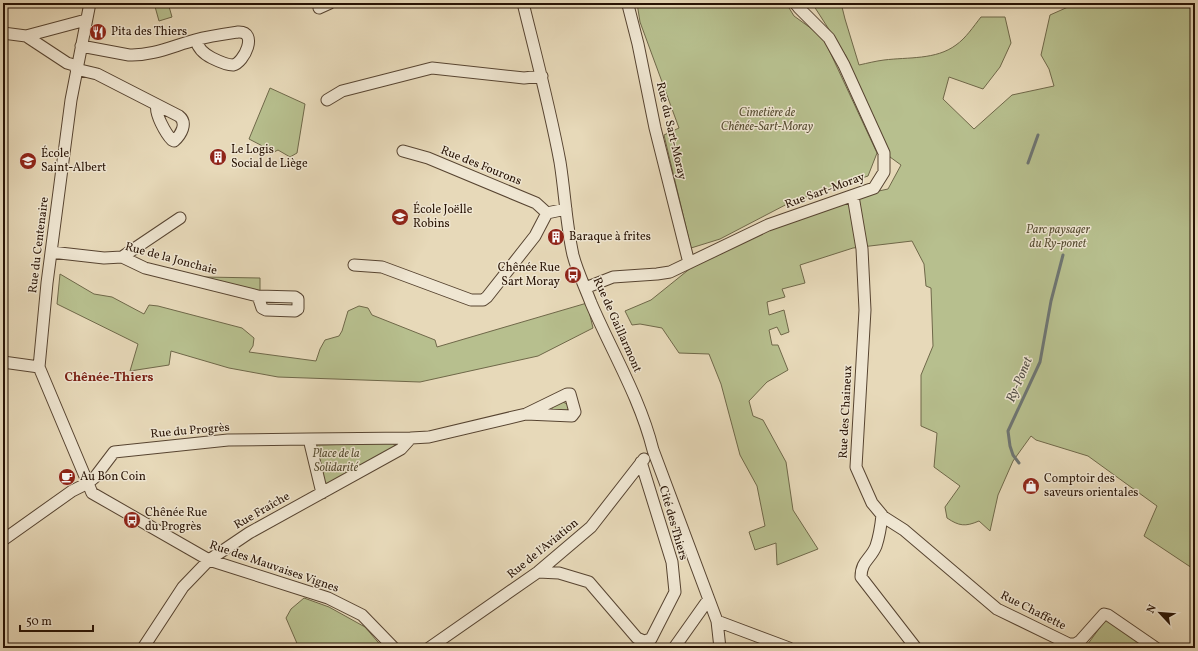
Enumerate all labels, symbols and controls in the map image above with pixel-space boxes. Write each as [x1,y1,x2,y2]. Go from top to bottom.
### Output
restaurant icon: Pita des Thiers [88,22,108,42]
place label: Pita des Thiers [111,24,187,40]
street label: Rue du Sart-Moray [652,81,690,182]
park label: Cimetière de Chênée-Sart-Moray [721,105,814,135]
place label: Le Logis Social de Liège [231,142,308,172]
street label: Rue des Fourons [438,142,524,190]
place label: École Saint-Albert [41,145,106,176]
building icon: Le Logis Social de Liège [208,147,228,167]
school or university icon: École Saint-Albert [18,151,38,171]
street label: Rue Sart-Moray [783,169,868,213]
street label: Rue du Centenaire [25,196,53,294]
place label: École Joëlle Robins [413,201,473,232]
school or university icon: École Joëlle Robins [390,207,410,227]
park label: Parc paysager du Ry-ponet [1026,222,1091,252]
building icon: Baraque à frites [546,227,566,247]
place label: Baraque à frites [569,229,651,245]
street label: Rue de la Jonchaie [123,239,219,279]
place label: Chênée Rue Sart Moray [498,260,560,290]
bus stop icon: Chênée Rue Sart Moray [563,265,583,285]
street label: Rue de Gaillarmont [589,275,645,375]
water label: Ry-Ponet [1002,354,1038,405]
street label: Rue des Chaineux [836,365,856,459]
district label: Chênée-Thiers [64,369,154,387]
street label: Rue du Progrès [150,420,230,442]
park label: Place de la Solidarité [312,446,360,476]
cafe icon: Au Bon Coin [57,467,77,487]
place label: Au Bon Coin [80,469,146,485]
place label: Comptoir des saveurs orientales [1044,471,1138,501]
shop icon: Comptoir des saveurs orientales [1021,476,1041,496]
street label: Cité des Thiers [655,484,691,562]
street label: Rue Fraîche [231,488,293,533]
place label: Chênée Rue du Progrès [145,505,208,535]
bus stop icon: Chênée Rue du Progrès [122,510,142,530]
street label: Rue de l'Aviation [504,515,582,583]
street label: Rue des Mauvaises Vignes [207,537,341,597]
street label: Rue Chaffette [997,588,1069,635]
north arrow [1140,593,1180,633]
text: N [1144,602,1161,616]
scale bar [20,607,93,633]
text: 50 m [26,614,52,630]

